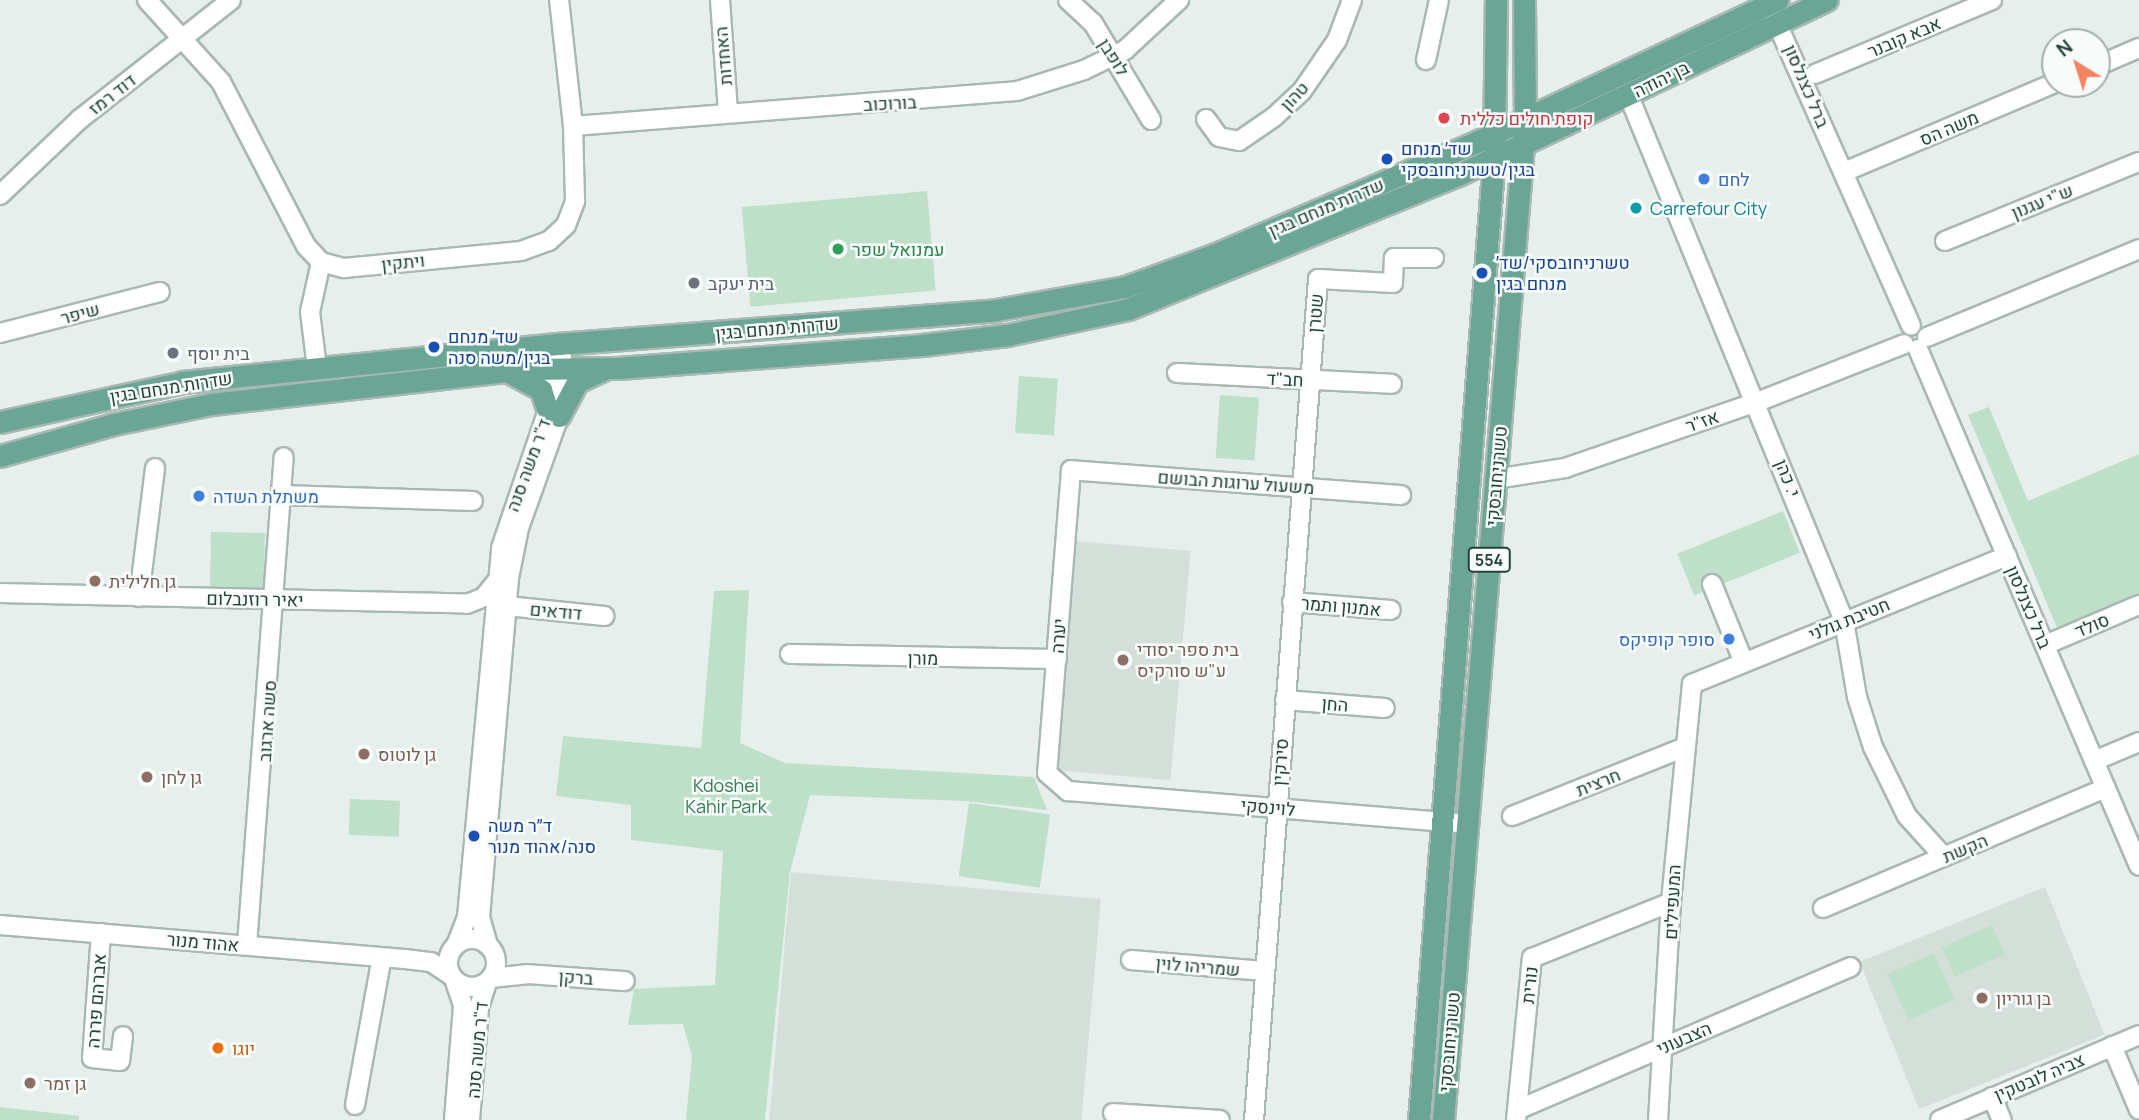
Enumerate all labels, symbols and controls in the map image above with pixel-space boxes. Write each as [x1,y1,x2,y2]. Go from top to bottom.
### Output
street label: אבא קובנר [1864,12,1944,62]
street label: האחדות [710,26,736,86]
north arrow [2041,28,2111,98]
street label: לופבן [1094,34,1134,80]
text: N [2051,34,2078,62]
street label: ברל כצנלסון [1780,41,1834,131]
street label: בן יהודה [1630,56,1692,102]
street label: דוד רמז [84,69,140,119]
street label: טהון [1275,77,1313,115]
street label: בורוכוב [863,91,917,115]
street label: משה הס [1916,106,1982,150]
place label: קופת חולים כללית [1460,107,1593,129]
marker: קופת חולים כללית [1434,108,1454,128]
place label: שד׳ מנחם בגין/טשרניחובסקי [1401,138,1535,180]
marker: שד׳ מנחם בגין/טשרניחובסקי [1379,151,1395,167]
place label: לחם [1718,168,1750,190]
marker: לחם [1696,171,1712,187]
street label: שדרות מנחם בגין [1265,173,1387,241]
street label: ש"י עגנון [2008,179,2076,223]
place label: Carrefour City [1650,197,1767,219]
marker: Carrefour City [1628,200,1644,216]
place label: עמנואל שפר [852,238,944,260]
marker: עמנואל שפר [830,241,846,257]
street label: ויתקין [380,249,426,275]
place label: טשרניחובסקי/שד׳ מנחם בגין [1496,252,1630,294]
marker: טשרניחובסקי/שד׳ מנחם בגין [1474,265,1490,281]
place label: בית יעקב [708,272,774,294]
marker: בית יעקב [686,275,702,291]
street label: שטרן [1303,292,1327,334]
street label: שיפר [58,297,102,329]
street label: שדרות מנחם בגין [714,312,840,344]
place label: שד׳ מנחם בגין/משה סנה [448,326,550,368]
marker: שד׳ מנחם בגין/משה סנה [426,339,442,355]
place label: בית יוסף [187,342,250,364]
marker: בית יוסף [165,345,181,361]
street label: שדרות מנחם בגין [108,367,234,407]
street label: חב"ד [1266,367,1304,391]
street label: אז"ר [1683,405,1721,437]
street label: ד"ר משה סנה [501,416,555,514]
street label: טשרניחובסקי [1481,425,1511,527]
street label: י. כהן [1771,456,1805,500]
street label: משעול ערוגות הבושם [1157,466,1315,498]
place label: משתלת השדה [213,485,319,507]
marker: משתלת השדה [191,488,207,504]
road number: 554 [1466,548,1512,572]
street label: ברל כצנלסון [2002,562,2056,652]
place label: גן חלילית [109,570,176,592]
marker: גן חלילית [87,573,103,589]
street label: יאיר רוזנבלום [206,587,304,611]
street label: אמנון ותמר [1300,592,1382,620]
street label: חטיבת גולני [1805,593,1893,645]
street label: דודאים [529,598,583,624]
street label: סולד [2071,608,2113,642]
street label: יערה [1046,618,1070,654]
place label: סופר קופיקס [1619,628,1715,650]
marker: סופר קופיקס [1721,631,1737,647]
place label: בית ספר יסודי ע"ש סורקיס [1137,639,1239,682]
street label: מורן [907,647,939,669]
marker: בית ספר יסודי ע"ש סורקיס [1115,652,1131,668]
street label: סשה ארגוב [253,679,281,763]
street label: החן [1321,692,1349,716]
street label: סירקין [1268,738,1292,786]
place label: גן לוטוס [378,743,436,765]
marker: גן לוטוס [356,746,372,762]
street label: חרצית [1573,763,1623,801]
place label: גן לחן [161,766,202,788]
marker: גן לחן [139,769,155,785]
park label: Kdoshei Kahir Park [685,775,767,818]
street label: לוינסקי [1240,794,1296,820]
place label: ד״ר משה סנה/אהוד מנור [488,815,596,858]
marker: ד״ר משה סנה/אהוד מנור [466,828,482,844]
street label: הקשת [1939,829,1991,867]
street label: המעפילים [1659,864,1685,940]
street label: אהוד מנור [166,928,240,956]
street label: שמריהו לוין [1155,952,1241,980]
street label: אברהם פררה [82,953,110,1049]
street label: ברקן [558,965,594,989]
street label: נורית [1516,965,1542,1005]
place label: בן גוריון [1996,987,2051,1009]
marker: בן גוריון [1974,990,1990,1006]
street label: טשרניחובסקי [1434,991,1464,1093]
street label: ד"ר משה סנה [462,1001,492,1099]
street label: הצבעוני [1653,1017,1715,1059]
place label: יוגו [232,1037,255,1059]
marker: יוגו [210,1040,226,1056]
street label: צביה לובטקין [1991,1048,2087,1106]
place label: גן זמר [44,1072,86,1094]
marker: גן זמר [22,1075,38,1091]

